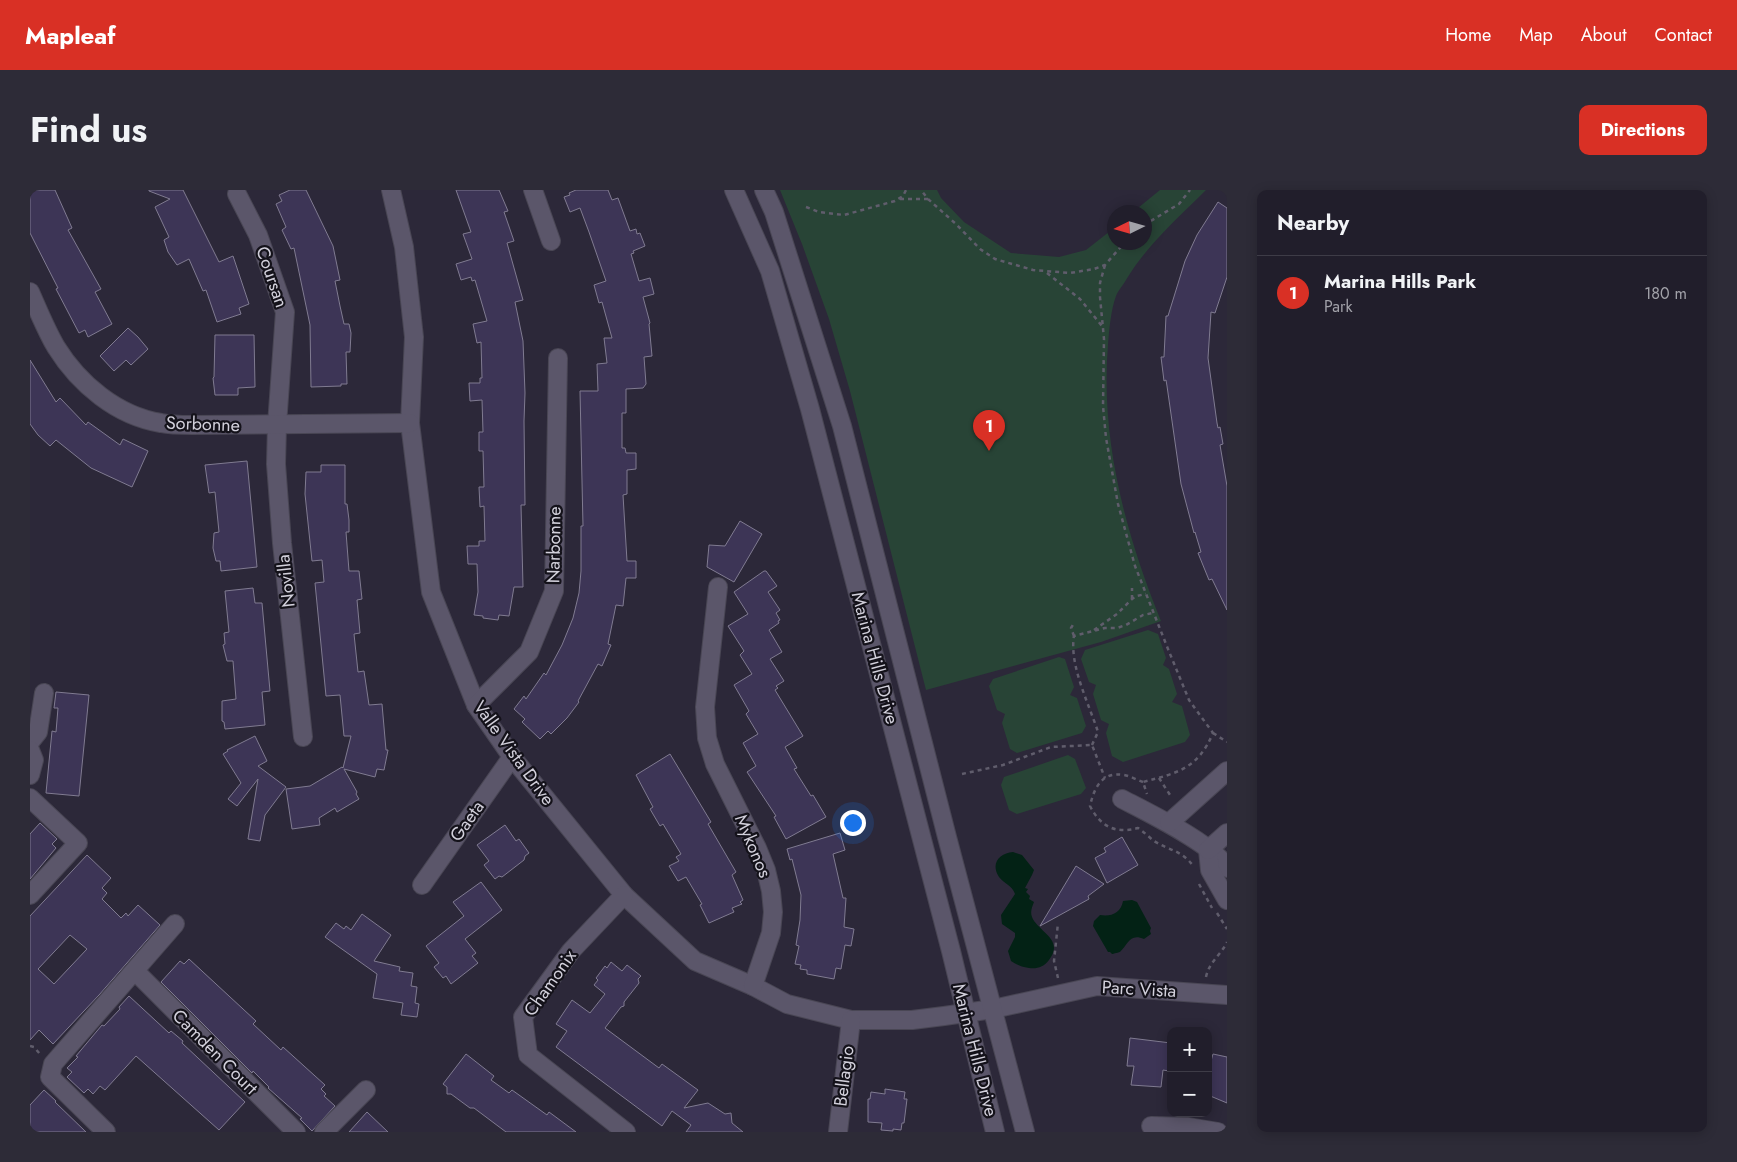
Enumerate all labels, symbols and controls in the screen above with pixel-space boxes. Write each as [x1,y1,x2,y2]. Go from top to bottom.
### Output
text: Mapleaf [25,18,116,53]
text: Home [1445,22,1491,48]
text: Map [1519,22,1553,48]
text: About [1581,22,1626,48]
text: Contact [1654,22,1712,48]
text: Find us [30,105,147,155]
button: Directions [1579,105,1707,155]
north arrow [1107,205,1152,250]
text: Nearby [1277,208,1349,238]
street label: Coursan [249,243,295,311]
text: Marina Hills Park [1324,268,1476,295]
text: 1 [1289,282,1297,305]
text: 180 m [1644,282,1687,305]
text: Park [1324,295,1353,318]
street label: Sorbonne [166,410,240,438]
pin: 1 [973,410,1005,451]
street label: Narbonne [540,506,568,584]
street label: Novilla [270,553,302,609]
street label: Marina Hills Drive [845,589,905,727]
street label: Valle Vista Drive [467,695,561,811]
street label: Gaeta [443,795,491,847]
street label: Mykonos [728,810,778,882]
your location [840,810,866,836]
street label: Chamonix [518,944,583,1022]
street label: Parc Vista [1101,974,1177,1004]
street label: Marina Hills Drive [946,981,1004,1119]
street label: Camden Court [166,1003,264,1101]
map controls [1167,1027,1212,1117]
button: + [1167,1027,1212,1072]
street label: Bellagio [827,1044,861,1108]
button: − [1167,1072,1212,1117]

